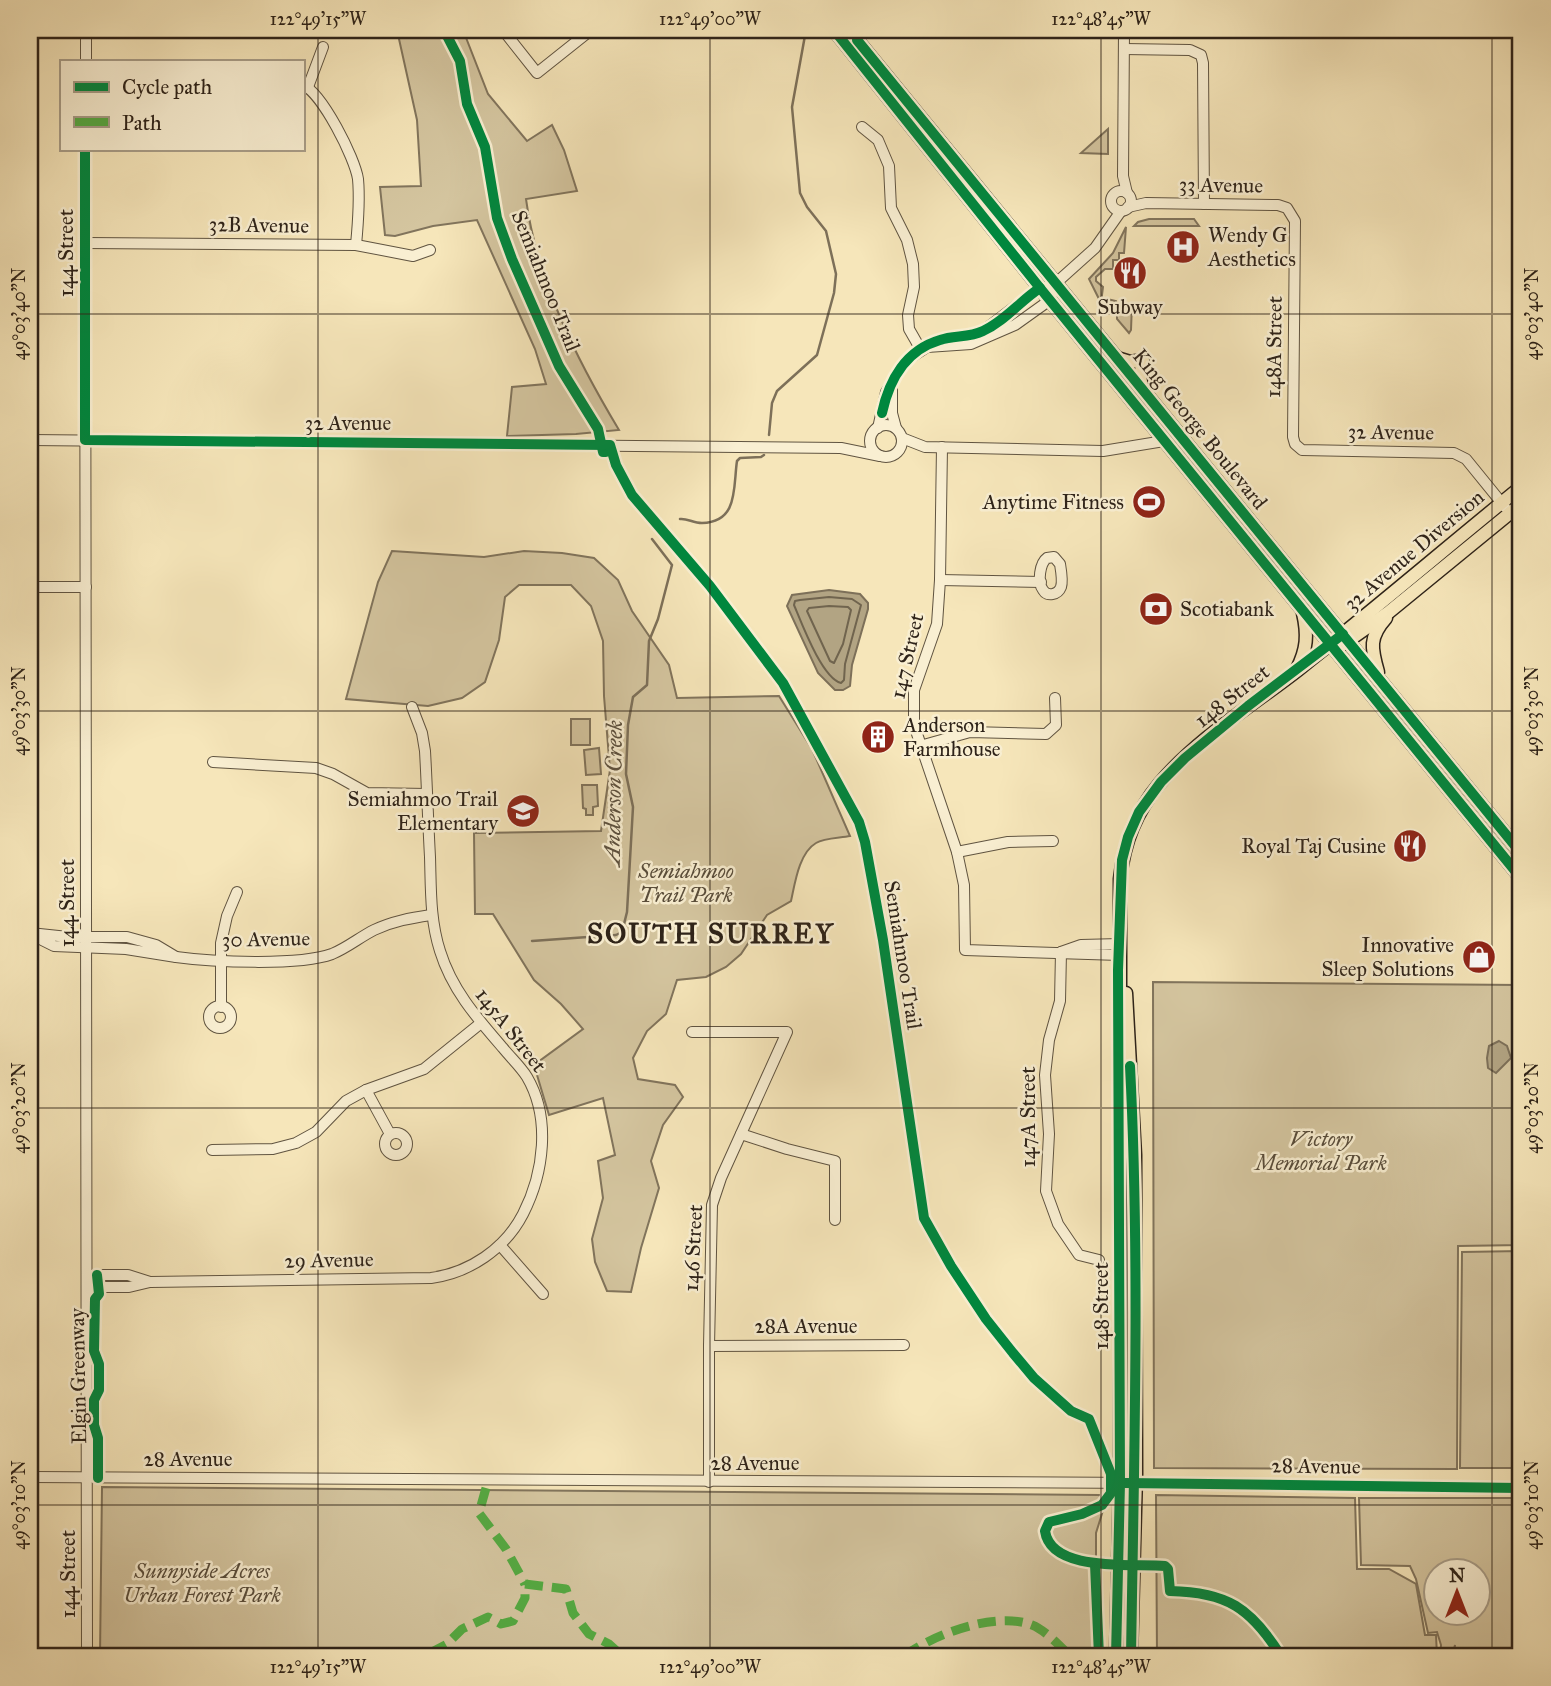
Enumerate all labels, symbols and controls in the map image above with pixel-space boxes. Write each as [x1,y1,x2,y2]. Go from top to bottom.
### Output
text: 122°49'15"W [270,8,367,30]
text: 122°49'00"W [659,8,762,30]
text: 122°48'45"W [1051,8,1152,30]
legend [60,60,304,150]
text: Cycle path [122,74,213,100]
text: Path [122,110,162,136]
street label: 33 Avenue [1179,171,1264,199]
street label: Semiahmoo Trail [506,206,586,356]
street label: 144 Street [53,208,79,297]
street label: 32B Avenue [209,211,310,239]
place label: Wendy G Aesthetics [1207,222,1296,272]
hospital icon: Wendy G Aesthetics [1164,228,1202,266]
restaurant icon: Subway [1111,254,1149,292]
text: 49°03'40"N [8,268,30,360]
text: 49°03'40"N [1521,268,1543,360]
place label: Subway [1097,294,1164,320]
street label: 148A Street [1260,295,1288,398]
street label: King George Boulevard [1127,343,1273,515]
street label: 32 Avenue [305,410,391,436]
street label: 32 Avenue [1348,418,1435,446]
sports icon: Anytime Fitness [1130,483,1168,521]
street label: 32 Avenue Diversion [1339,484,1489,616]
place label: Anytime Fitness [982,489,1124,515]
bank icon: Scotiabank [1137,590,1175,628]
place label: Scotiabank [1180,596,1274,622]
street label: 147 Street [885,610,930,701]
street label: 148 Street [1189,658,1275,733]
text: 49°03'30"N [8,666,30,756]
text: 49°03'30"N [1521,666,1543,756]
place label: Anderson Farmhouse [902,712,1001,762]
building icon: Anderson Farmhouse [859,718,897,756]
water label: Anderson Creek [598,720,628,868]
place label: Semiahmoo Trail Elementary [348,786,499,836]
school or university icon: Semiahmoo Trail Elementary [504,792,542,830]
restaurant icon: Royal Taj Cusine [1391,827,1429,865]
place label: Royal Taj Cusine [1241,833,1386,859]
street label: 144 Street [54,858,80,947]
park label: Semiahmoo Trail Park [637,858,734,908]
street label: Semiahmoo Trail [878,879,928,1032]
district label: SOUTH SURREY [587,916,835,951]
street label: 30 Avenue [222,925,311,953]
place label: Innovative Sleep Solutions [1321,932,1454,982]
shop icon: Innovative Sleep Solutions [1460,938,1498,976]
street label: 145A Street [470,982,553,1078]
text: 49°03'20"N [8,1062,30,1154]
text: 49°03'20"N [1521,1062,1543,1154]
street label: 147A Street [1015,1066,1041,1168]
park label: Victory Memorial Park [1253,1126,1387,1176]
street label: 146 Street [678,1203,708,1292]
street label: 29 Avenue [284,1246,374,1274]
street label: 148 Street [1088,1262,1114,1350]
street label: Elgin Greenway [64,1307,92,1444]
street label: 28A Avenue [754,1313,858,1339]
street label: 28 Avenue [143,1446,233,1472]
street label: 28 Avenue [710,1450,800,1476]
street label: 28 Avenue [1271,1452,1361,1480]
text: 49°03'10"N [8,1460,30,1550]
text: 49°03'10"N [1521,1460,1543,1550]
street label: 144 Street [55,1529,81,1618]
north arrow [1422,1556,1492,1626]
park label: Sunnyside Acres Urban Forest Park [123,1558,281,1608]
text: N [1449,1564,1465,1587]
text: 122°49'15"W [270,1656,367,1678]
text: 122°49'00"W [659,1656,762,1678]
text: 122°48'45"W [1051,1656,1152,1678]

